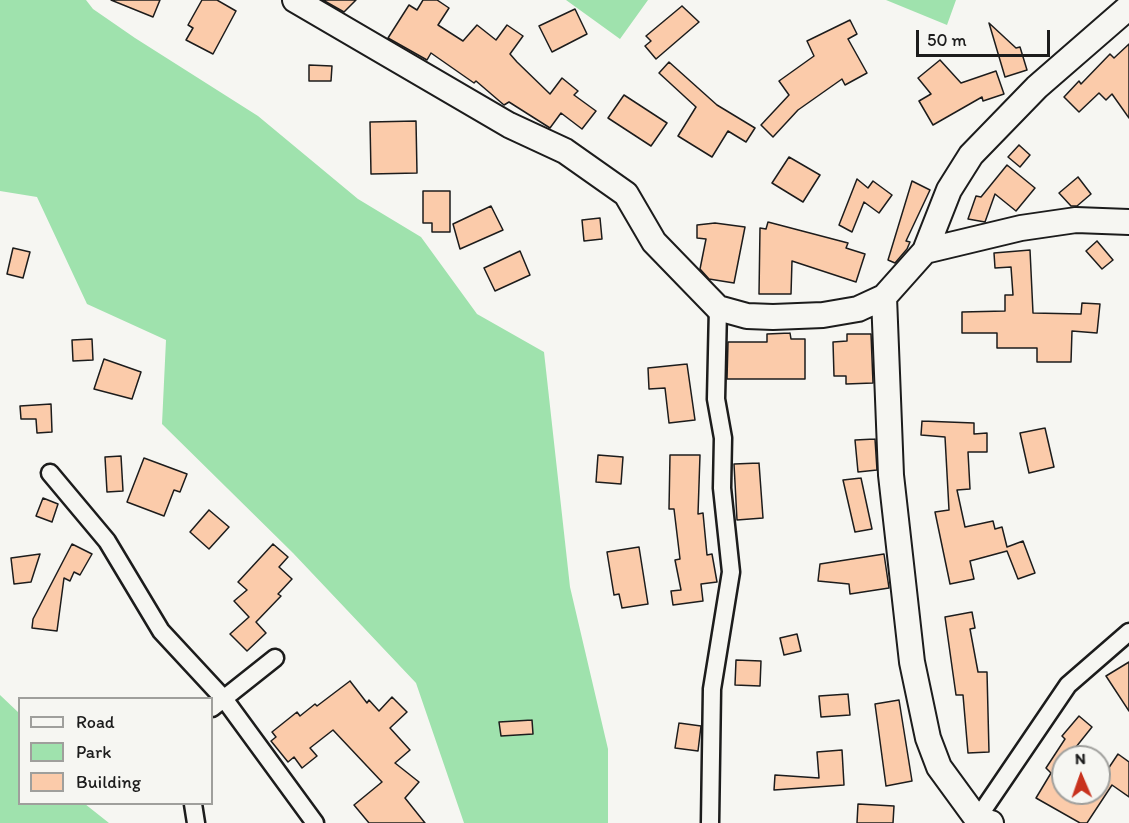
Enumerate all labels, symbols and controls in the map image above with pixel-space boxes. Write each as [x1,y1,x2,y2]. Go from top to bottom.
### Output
scale bar [919,18,1052,56]
text: 50 m [927,29,967,51]
legend [18,697,213,805]
text: Road [76,711,115,733]
text: Park [76,741,111,763]
north arrow [1051,745,1111,805]
text: N [1075,749,1086,768]
text: Building [76,771,141,793]

